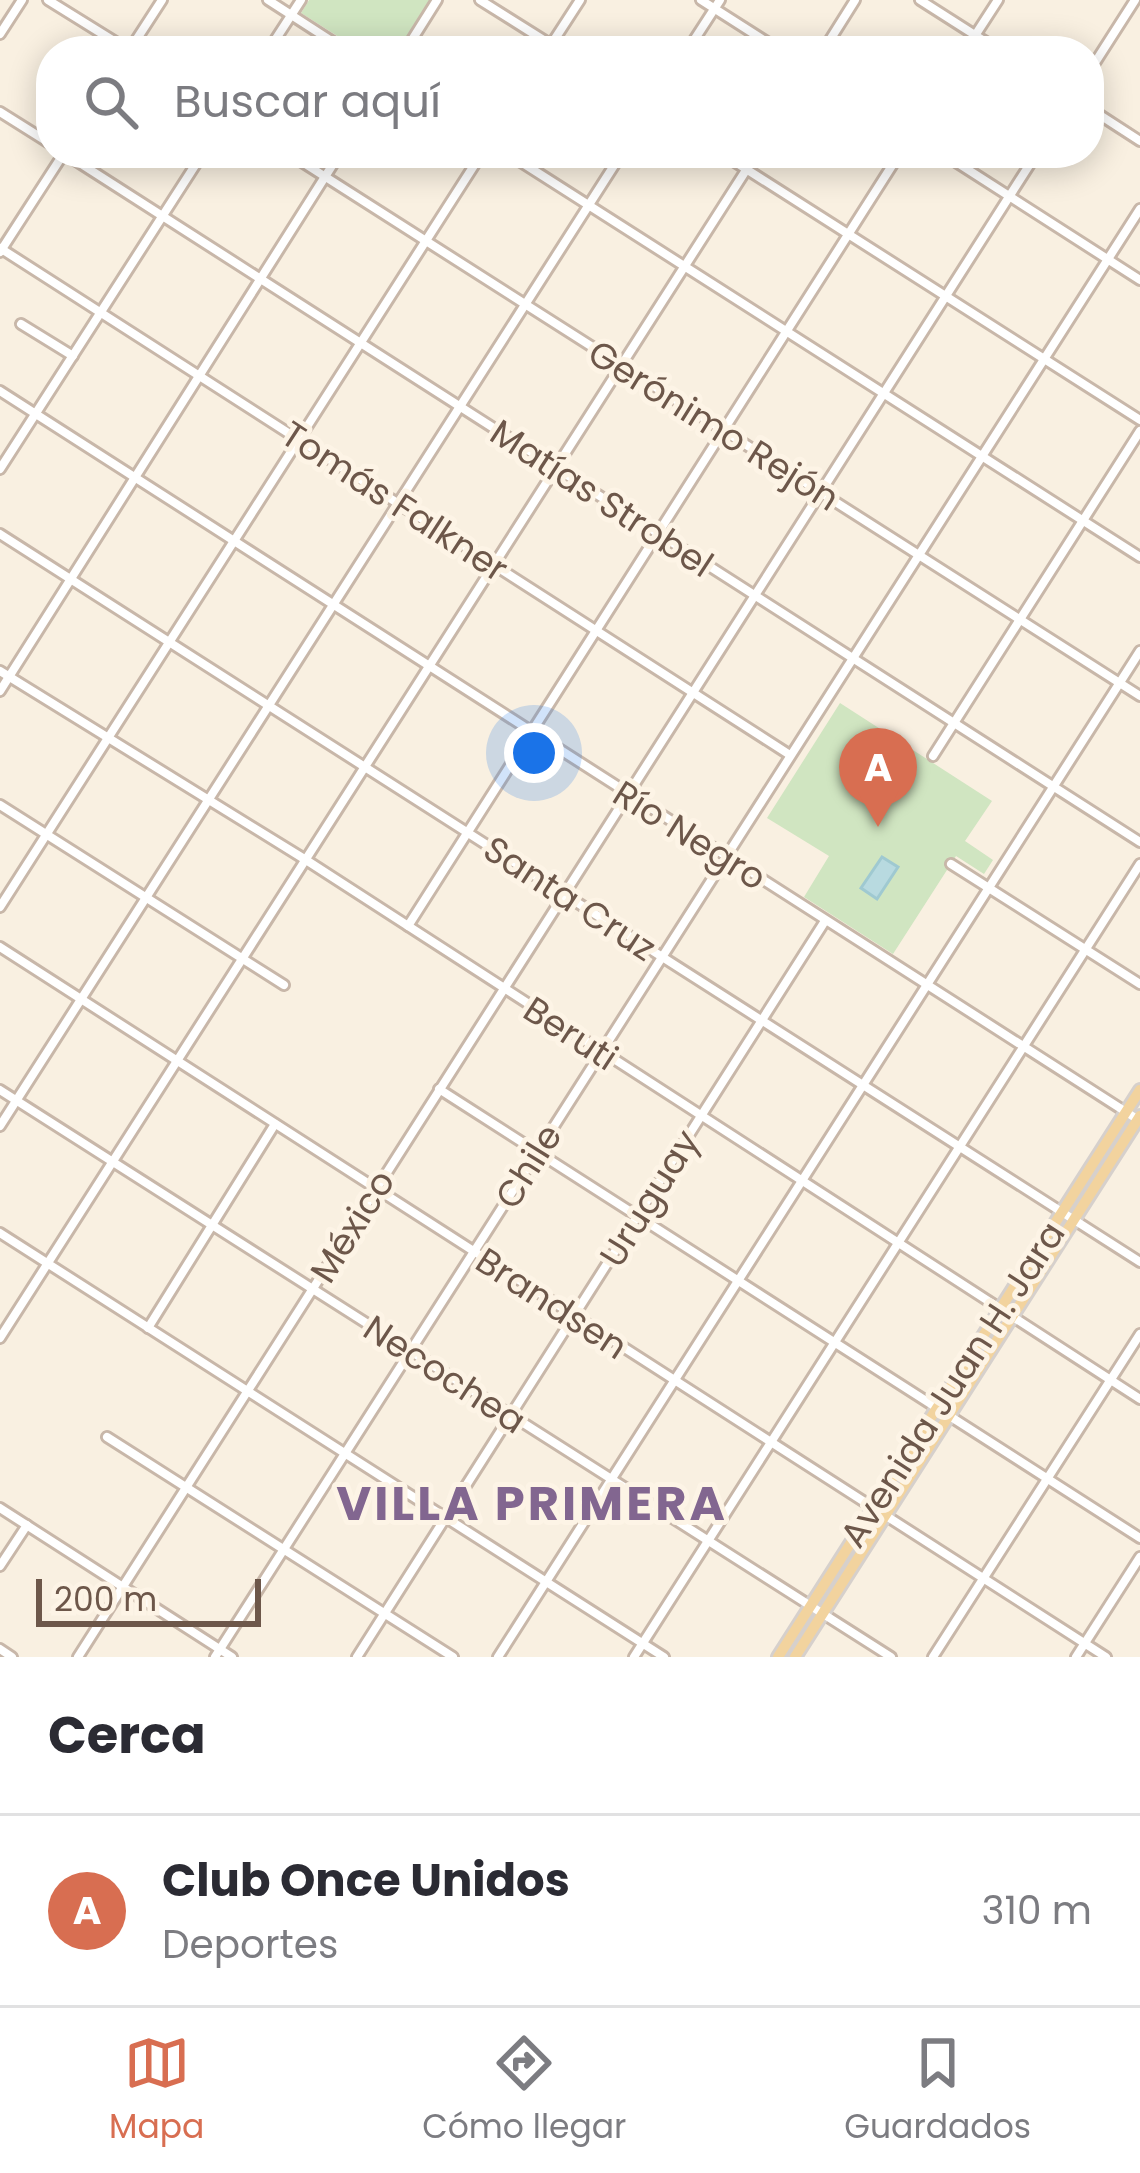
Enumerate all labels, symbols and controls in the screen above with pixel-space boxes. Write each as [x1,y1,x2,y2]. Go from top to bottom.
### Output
search box [36,36,1104,168]
icon: search [78,69,144,135]
text: Buscar aquí [174,70,441,133]
street label: Gerónimo Rejón [578,328,849,523]
street label: Matías Strobel [480,407,723,590]
street label: Tomás Falkner [271,409,518,594]
your location [504,723,564,783]
pin: A [839,728,917,827]
street label: Río Negro [603,768,776,903]
street label: Santa Cruz [474,824,666,973]
street label: Beruti [514,984,628,1083]
street label: Chile [483,1114,574,1218]
street label: Uruguay [587,1120,712,1277]
street label: México [298,1160,407,1292]
street label: Avenida Juan H. Jara [828,1211,1077,1557]
street label: Brandsen [466,1235,637,1371]
street label: Necochea [354,1303,536,1446]
district label: VILLA PRIMERA [336,1470,728,1537]
scale bar [36,1573,261,1626]
text: 200 m [54,1576,157,1623]
text: Cerca [48,1699,206,1771]
text: Club Once Unidos [162,1849,570,1912]
text: A [73,1883,101,1938]
text: 310 m [981,1883,1092,1938]
text: Deportes [162,1917,338,1972]
tab: Mapa [109,2030,204,2152]
tab: Cómo llegar [422,2030,626,2152]
tab: Guardados [844,2030,1031,2152]

